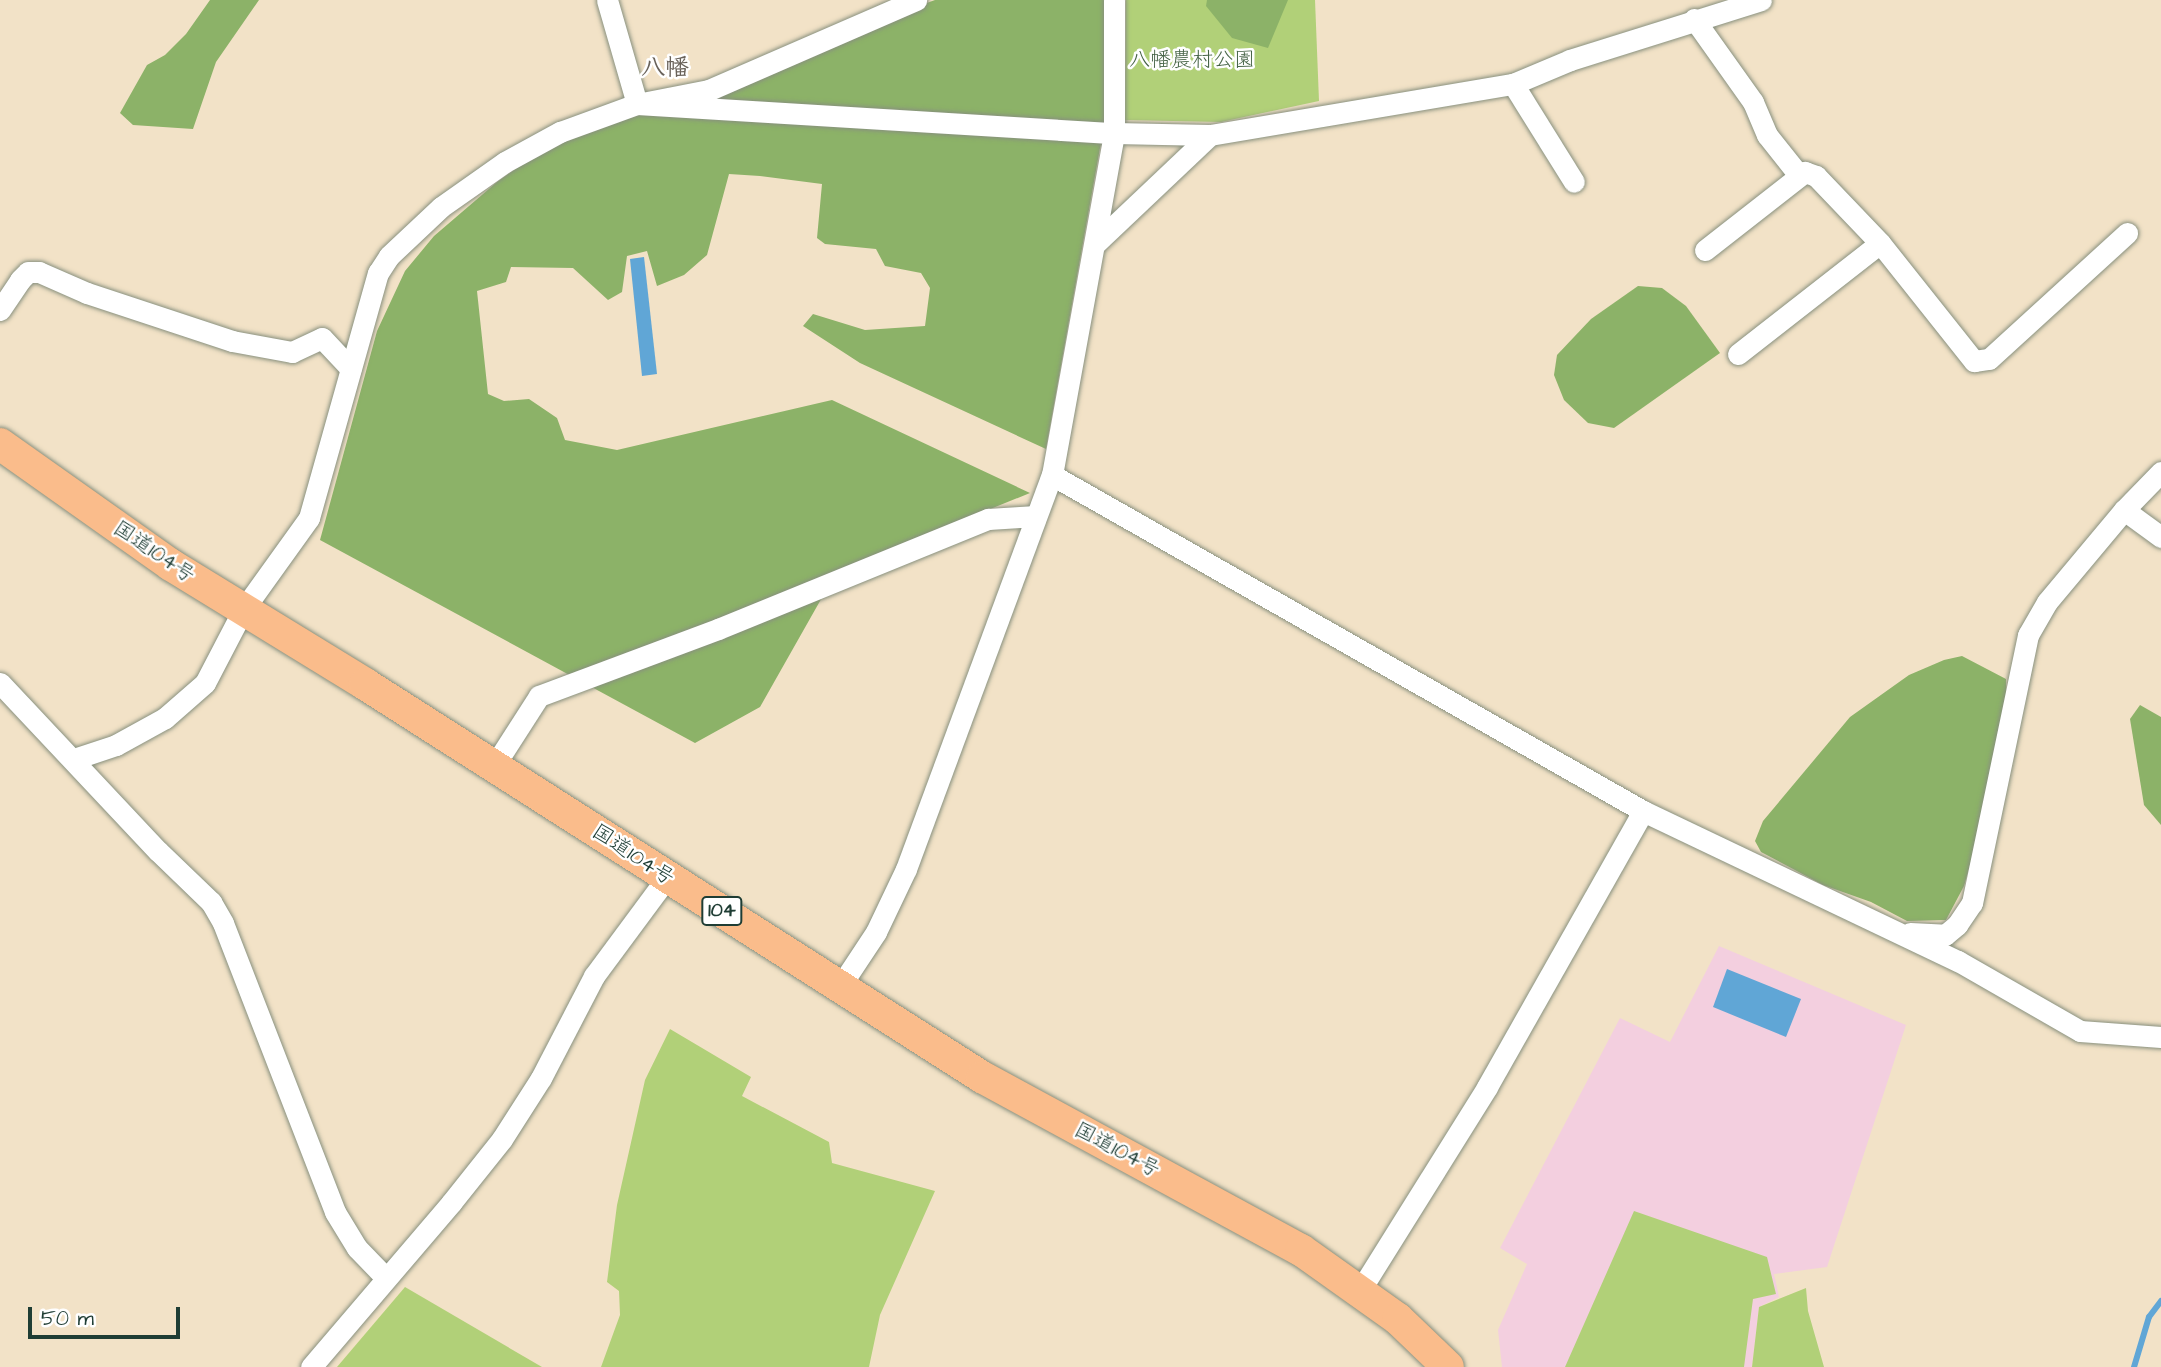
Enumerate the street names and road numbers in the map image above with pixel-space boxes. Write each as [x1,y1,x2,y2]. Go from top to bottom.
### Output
street label: 国道104号 [108,515,200,589]
street label: 国道104号 [587,819,679,891]
road number: 104 [701,896,743,926]
street label: 国道104号 [1070,1117,1164,1183]

